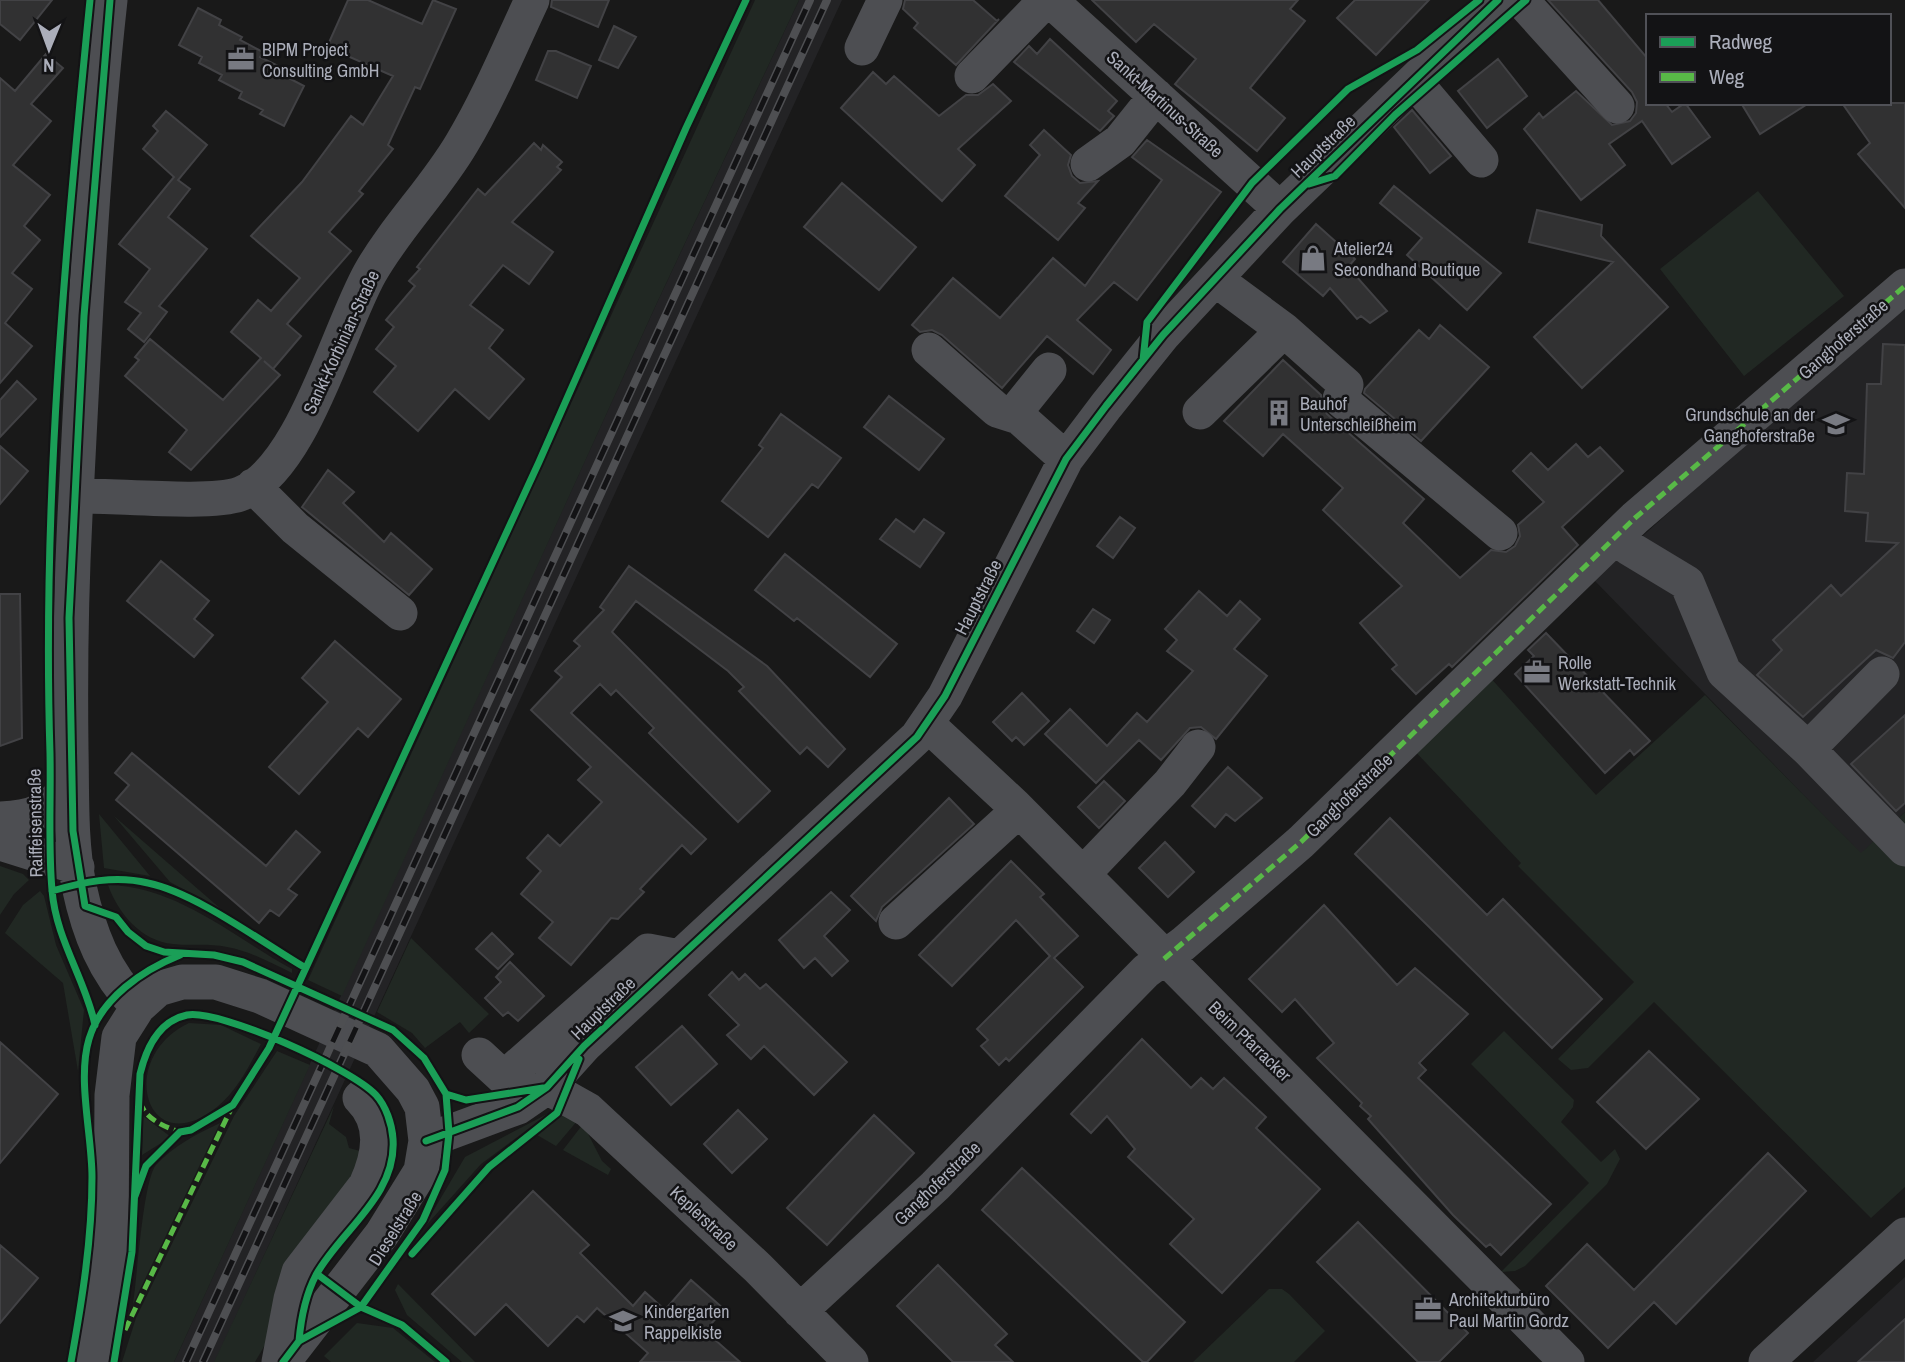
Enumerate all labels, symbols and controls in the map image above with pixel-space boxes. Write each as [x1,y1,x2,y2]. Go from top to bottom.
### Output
north arrow [14,14,84,84]
legend [1646,14,1891,105]
text: Radweg [1709,27,1773,56]
place label: BIPM Project Consulting GmbH [262,37,379,83]
office icon: BIPM Project Consulting GmbH [226,44,256,74]
street label: Sankt-Martinus-Straße [1101,45,1229,163]
text: N [43,53,55,79]
text: Weg [1709,62,1745,91]
street label: Hauptstraße [1285,109,1361,183]
place label: Atelier24 Secondhand Boutique [1333,236,1480,282]
shop icon: Atelier24 Secondhand Boutique [1298,243,1328,273]
street label: Sankt-Korbinian-Straße [297,266,385,418]
street label: Ganghoferstraße [1793,293,1893,385]
place label: Bauhof Unterschleißheim [1300,391,1416,437]
building icon: Bauhof Unterschleißheim [1264,398,1294,428]
place label: Grundschule an der Ganghoferstraße [1685,402,1815,448]
school or university icon: Grundschule an der Ganghoferstraße [1821,409,1851,439]
street label: Hauptstraße [948,555,1008,639]
place label: Rolle Werkstatt-Technik [1558,650,1676,696]
office icon: Rolle Werkstatt-Technik [1522,657,1552,687]
street label: Ganghoferstraße [1300,747,1398,843]
street label: Raiffeisenstraße [22,768,48,878]
street label: Hauptstraße [565,971,641,1045]
street label: Beim Pfarracker [1203,995,1297,1087]
street label: Ganghoferstraße [888,1135,986,1231]
street label: Keplerstraße [665,1180,743,1256]
street label: Dieselstraße [362,1186,428,1270]
place label: Architekturbüro Paul Martin Gordz [1448,1287,1569,1333]
office icon: Architekturbüro Paul Martin Gordz [1413,1294,1443,1324]
place label: Kindergarten Rappelkiste [644,1299,729,1345]
school or university icon: Kindergarten Rappelkiste [608,1306,638,1336]

